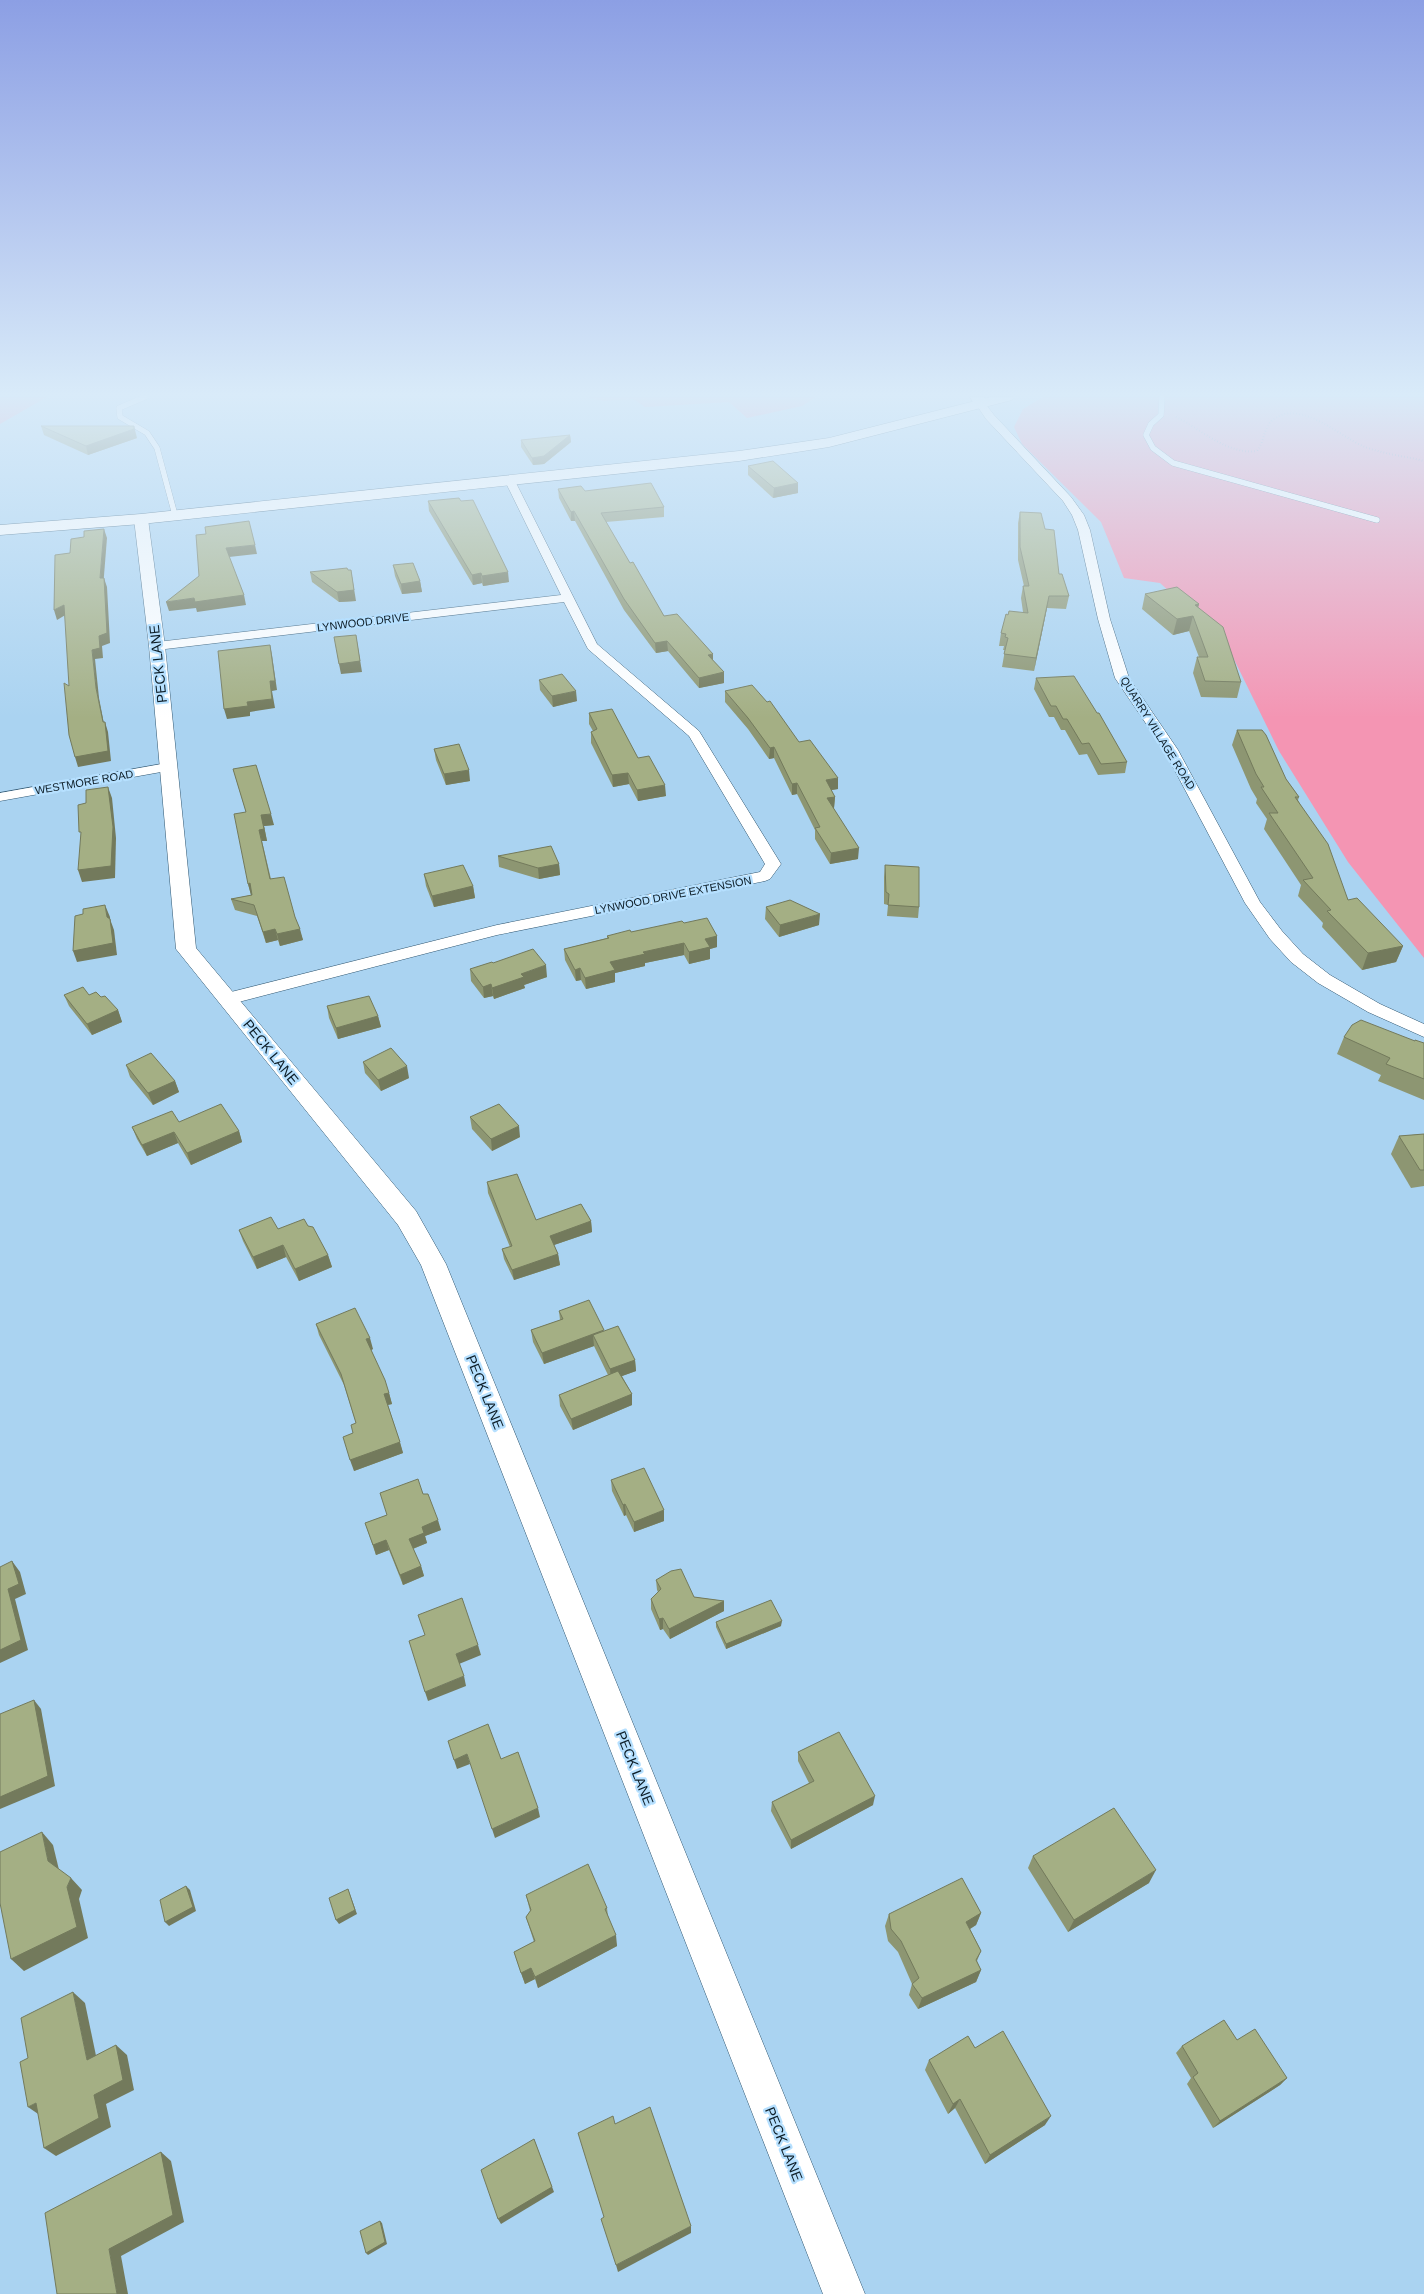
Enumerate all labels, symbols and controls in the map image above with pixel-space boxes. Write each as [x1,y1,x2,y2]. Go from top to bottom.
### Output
street label: LYNWOOD DRIVE [316,610,410,634]
street label: PECK LANE [146,624,170,704]
street label: QUARRY VILLAGE ROAD [1118,675,1198,792]
street label: WESTMORE ROAD [34,767,134,797]
street label: LYNWOOD DRIVE EXTENSION [594,874,752,916]
street label: PECK LANE [240,1016,302,1088]
street label: PECK LANE [463,1353,507,1431]
street label: PECK LANE [613,1729,657,1807]
street label: PECK LANE [762,2105,806,2183]

